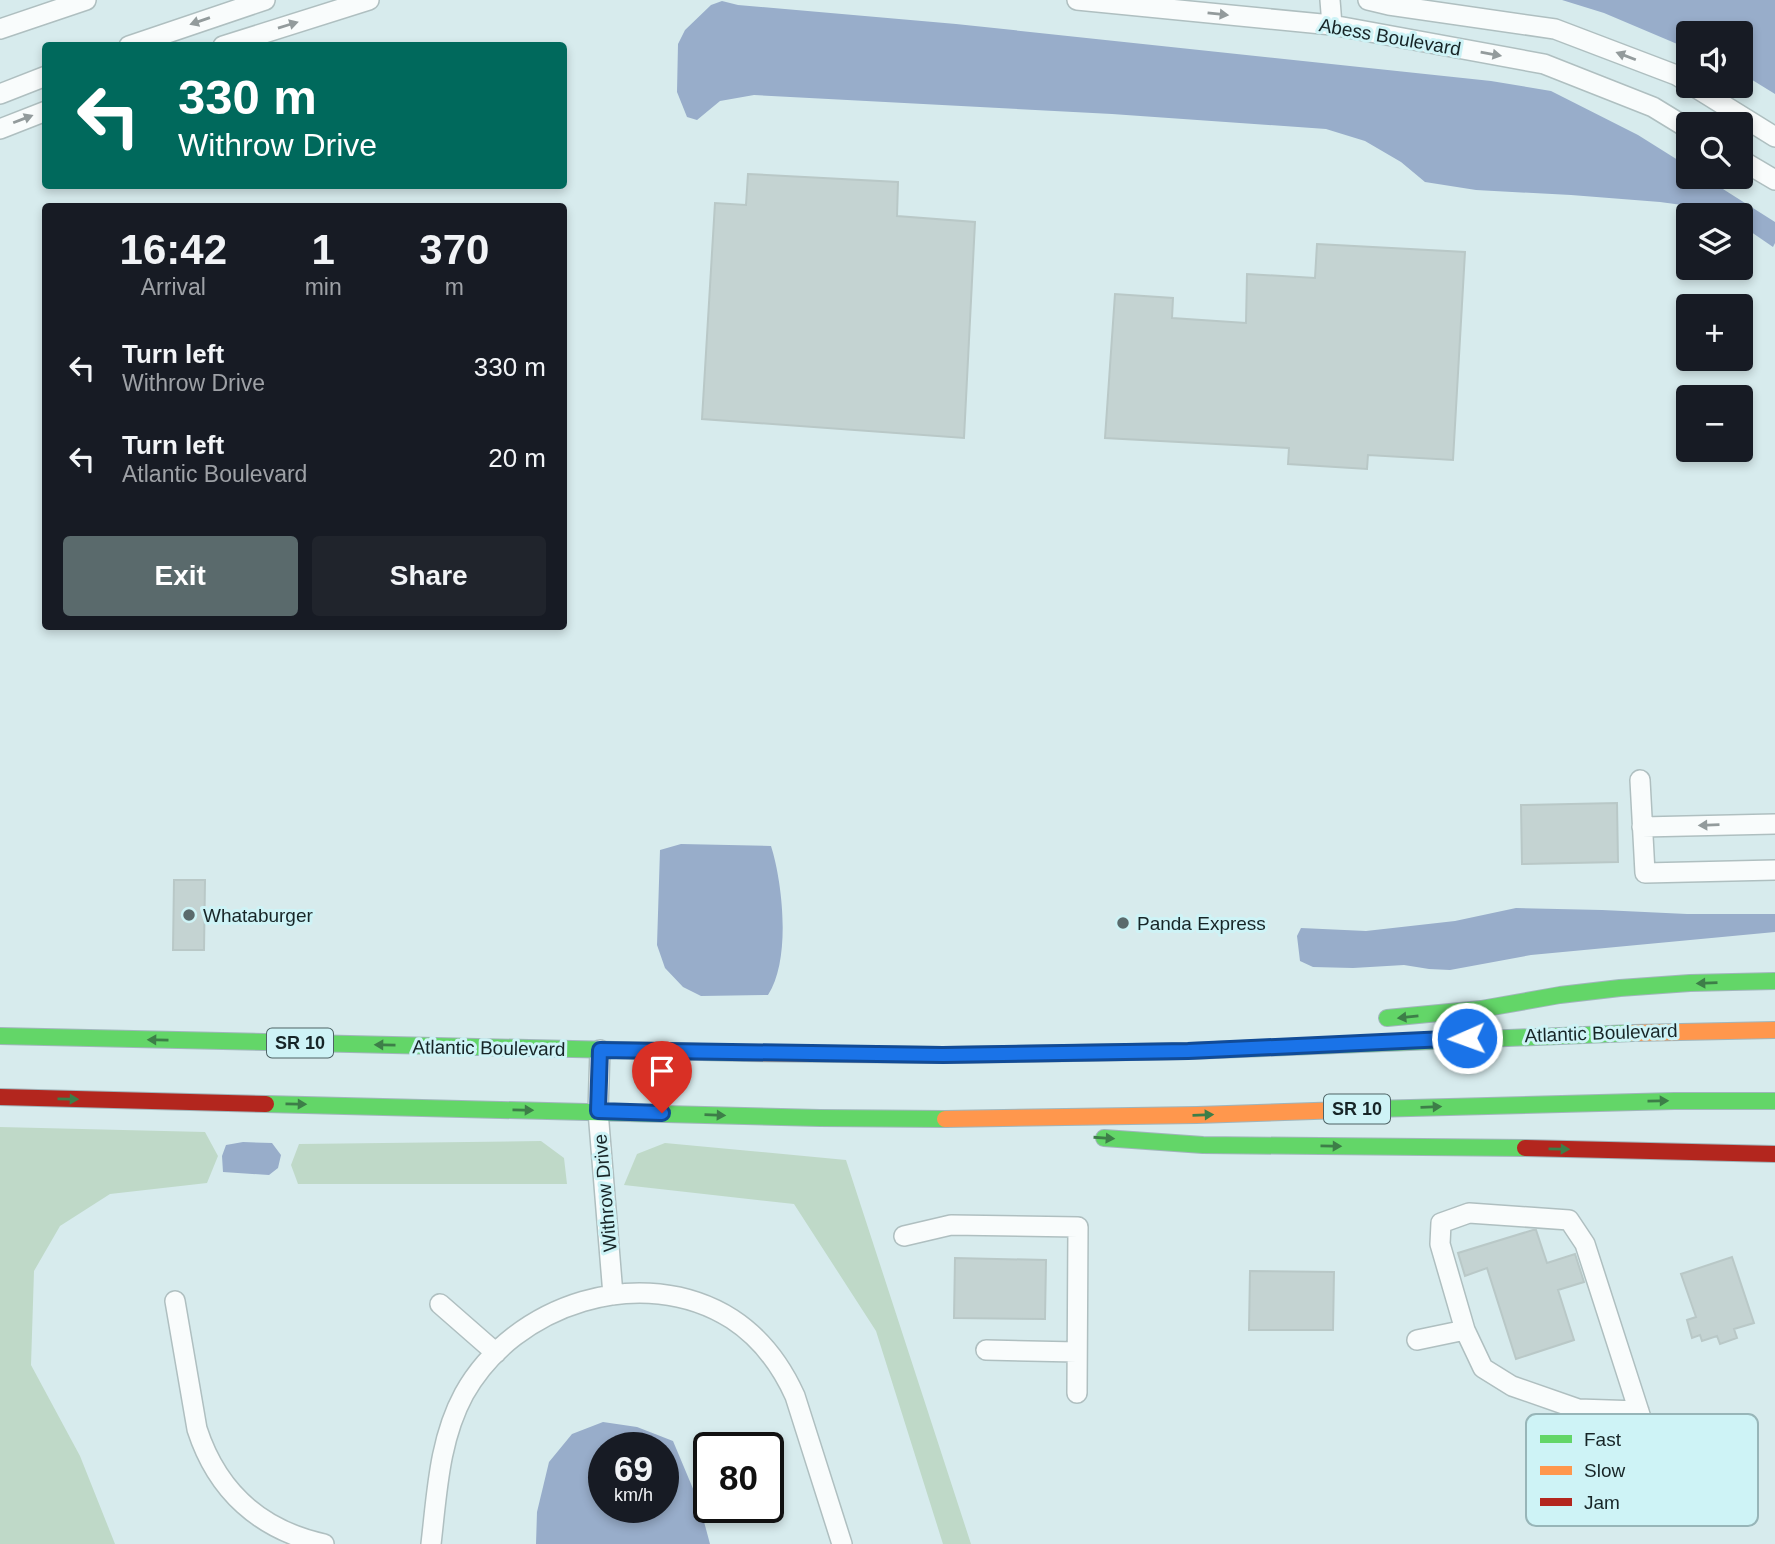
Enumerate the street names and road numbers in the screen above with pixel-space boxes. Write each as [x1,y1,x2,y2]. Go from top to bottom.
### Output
street label: Abess Boulevard [1317,14,1463,60]
street label: Atlantic Boulevard [1524,1020,1678,1046]
road number: SR 10 [267,1028,333,1058]
street label: Atlantic Boulevard [412,1036,566,1060]
road number: SR 10 [1324,1094,1390,1124]
street label: Withrow Drive [589,1133,621,1253]

